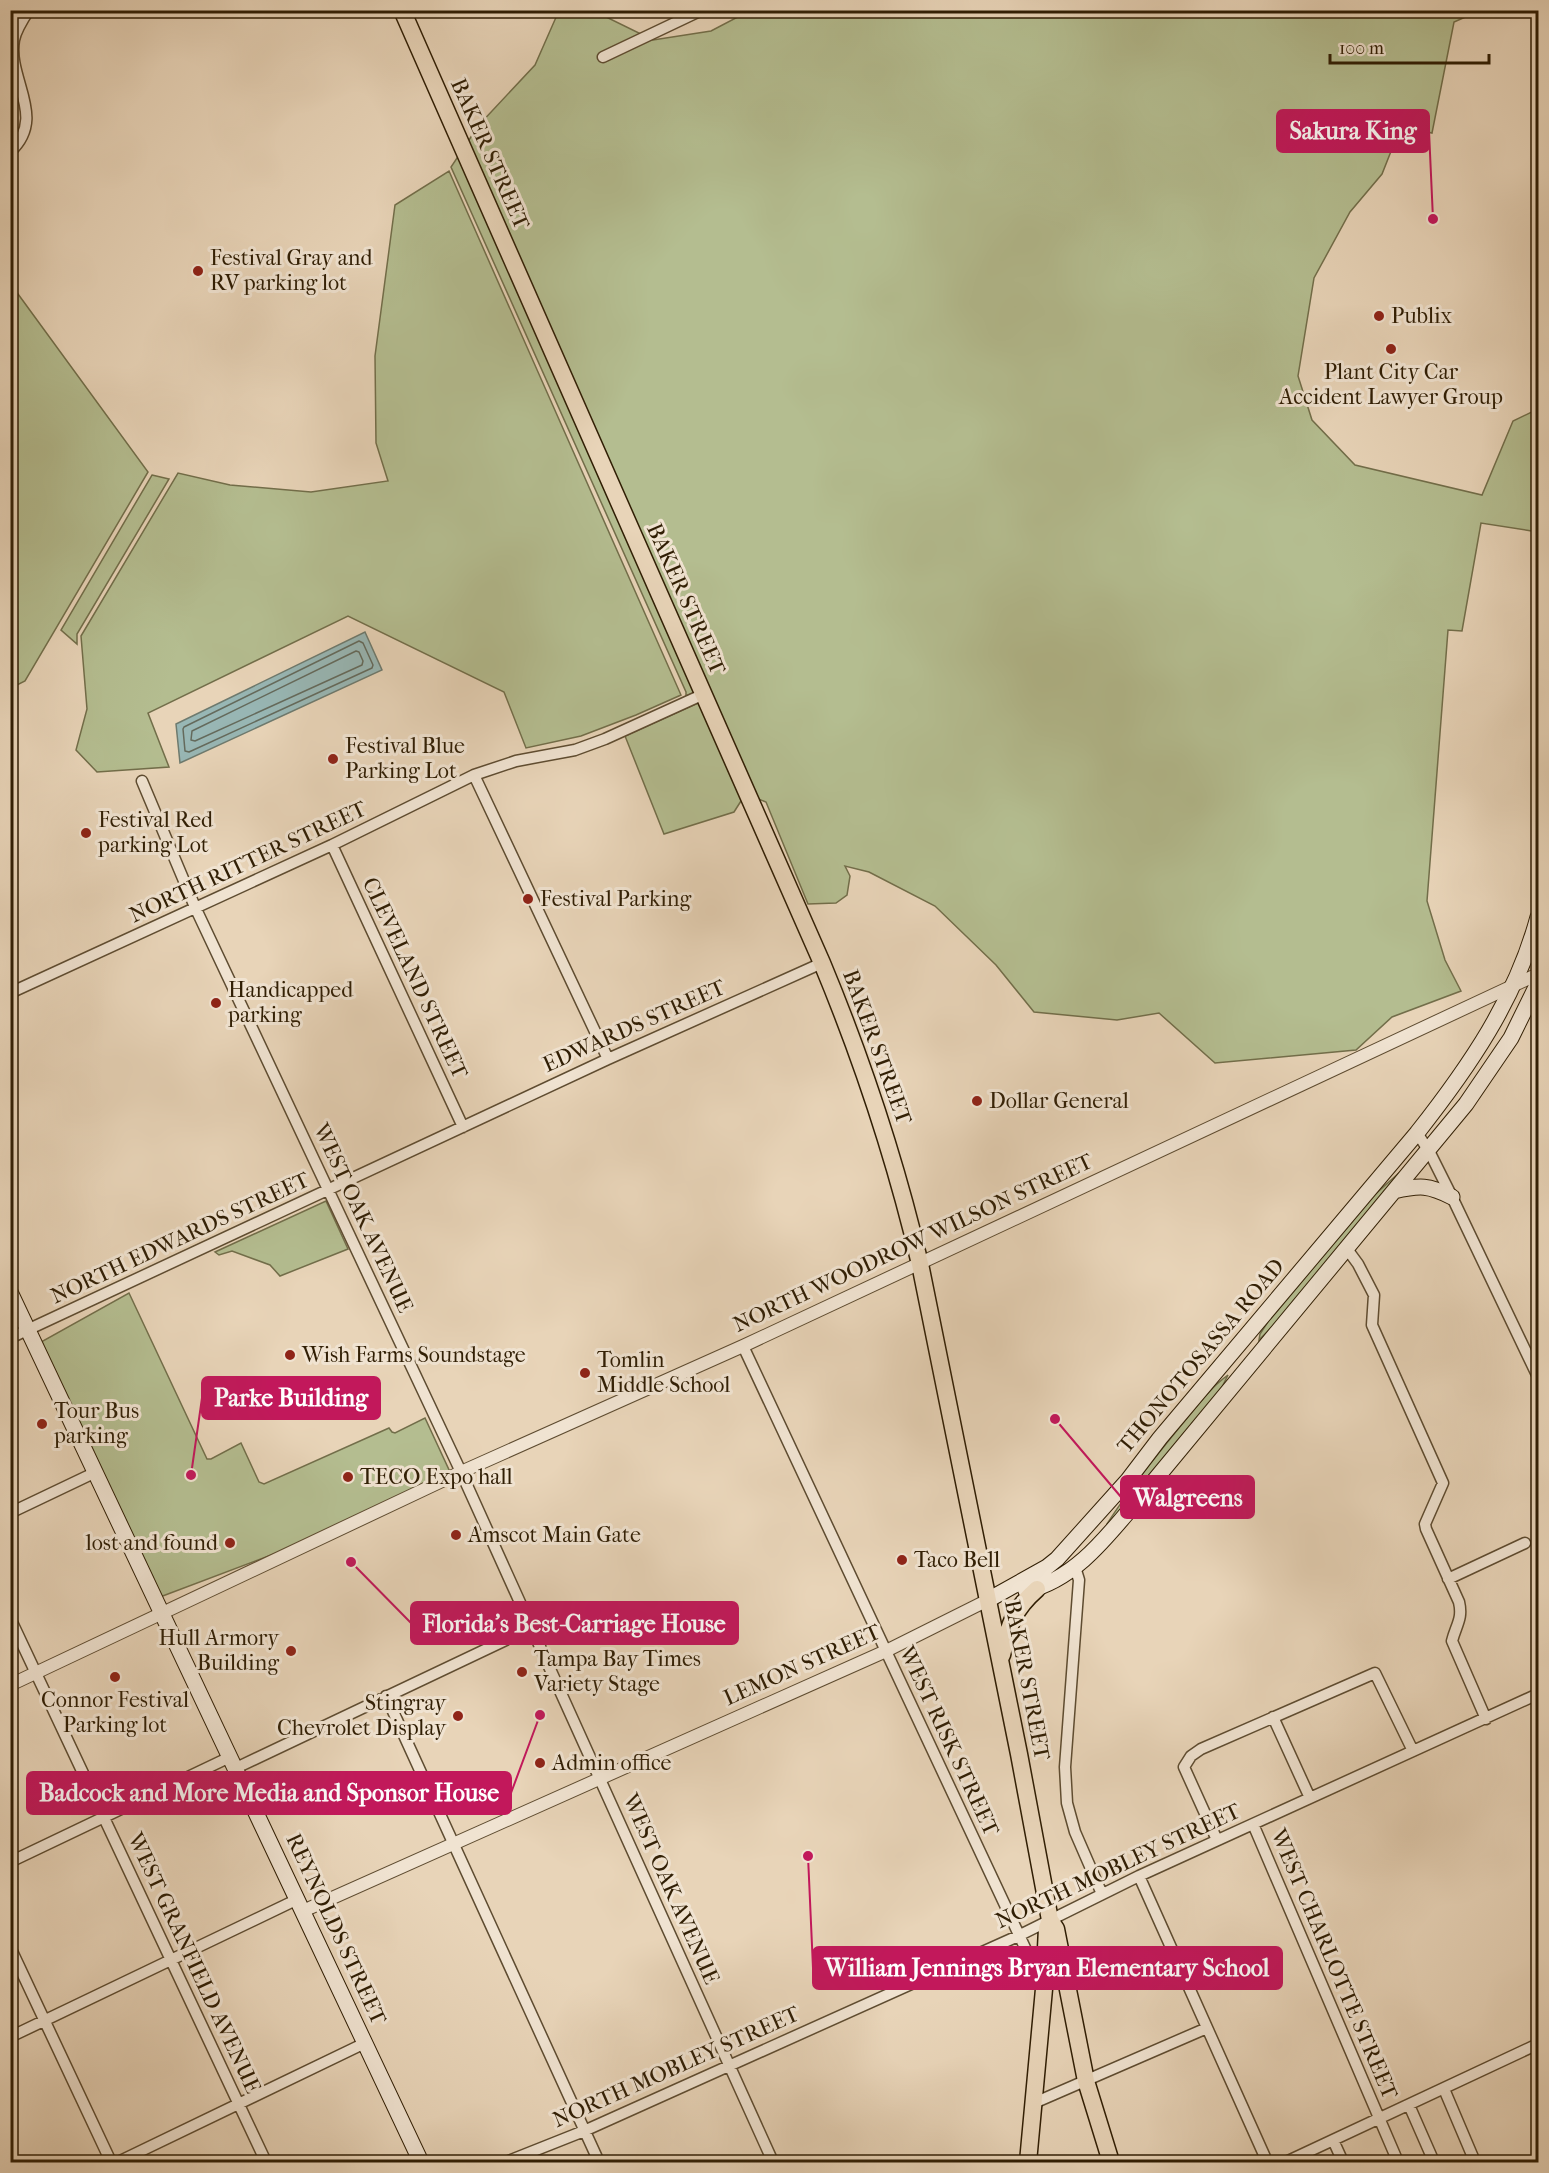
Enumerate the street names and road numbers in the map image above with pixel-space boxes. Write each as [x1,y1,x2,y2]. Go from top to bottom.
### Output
street label: BAKER STREET [445,74,535,235]
street label: BAKER STREET [641,519,731,680]
street label: NORTH RITTER STREET [125,795,372,928]
street label: CLEVELAND STREET [357,873,474,1084]
street label: BAKER STREET [837,966,917,1129]
street label: EDWARDS STREET [539,974,730,1078]
street label: WEST OAK AVENUE [307,1118,418,1317]
street label: NORTH WOODROW WILSON STREET [729,1148,1098,1338]
street label: NORTH EDWARDS STREET [46,1166,315,1310]
street label: THONOTOSASSA ROAD [1112,1253,1290,1459]
street label: BAKER STREET [999,1598,1055,1763]
street label: LEMON STREET [720,1618,885,1711]
street label: WEST RISK STREET [893,1641,1005,1841]
street label: WEST OAK AVENUE [617,1789,725,1988]
street label: NORTH MOBLEY STREET [991,1797,1246,1934]
street label: WEST CHARLOTTE STREET [1265,1824,1403,2104]
street label: WEST GRANFIELD AVENUE [122,1828,266,2098]
street label: REYNOLDS STREET [280,1829,392,2030]
street label: NORTH MOBLEY STREET [549,2000,804,2133]

